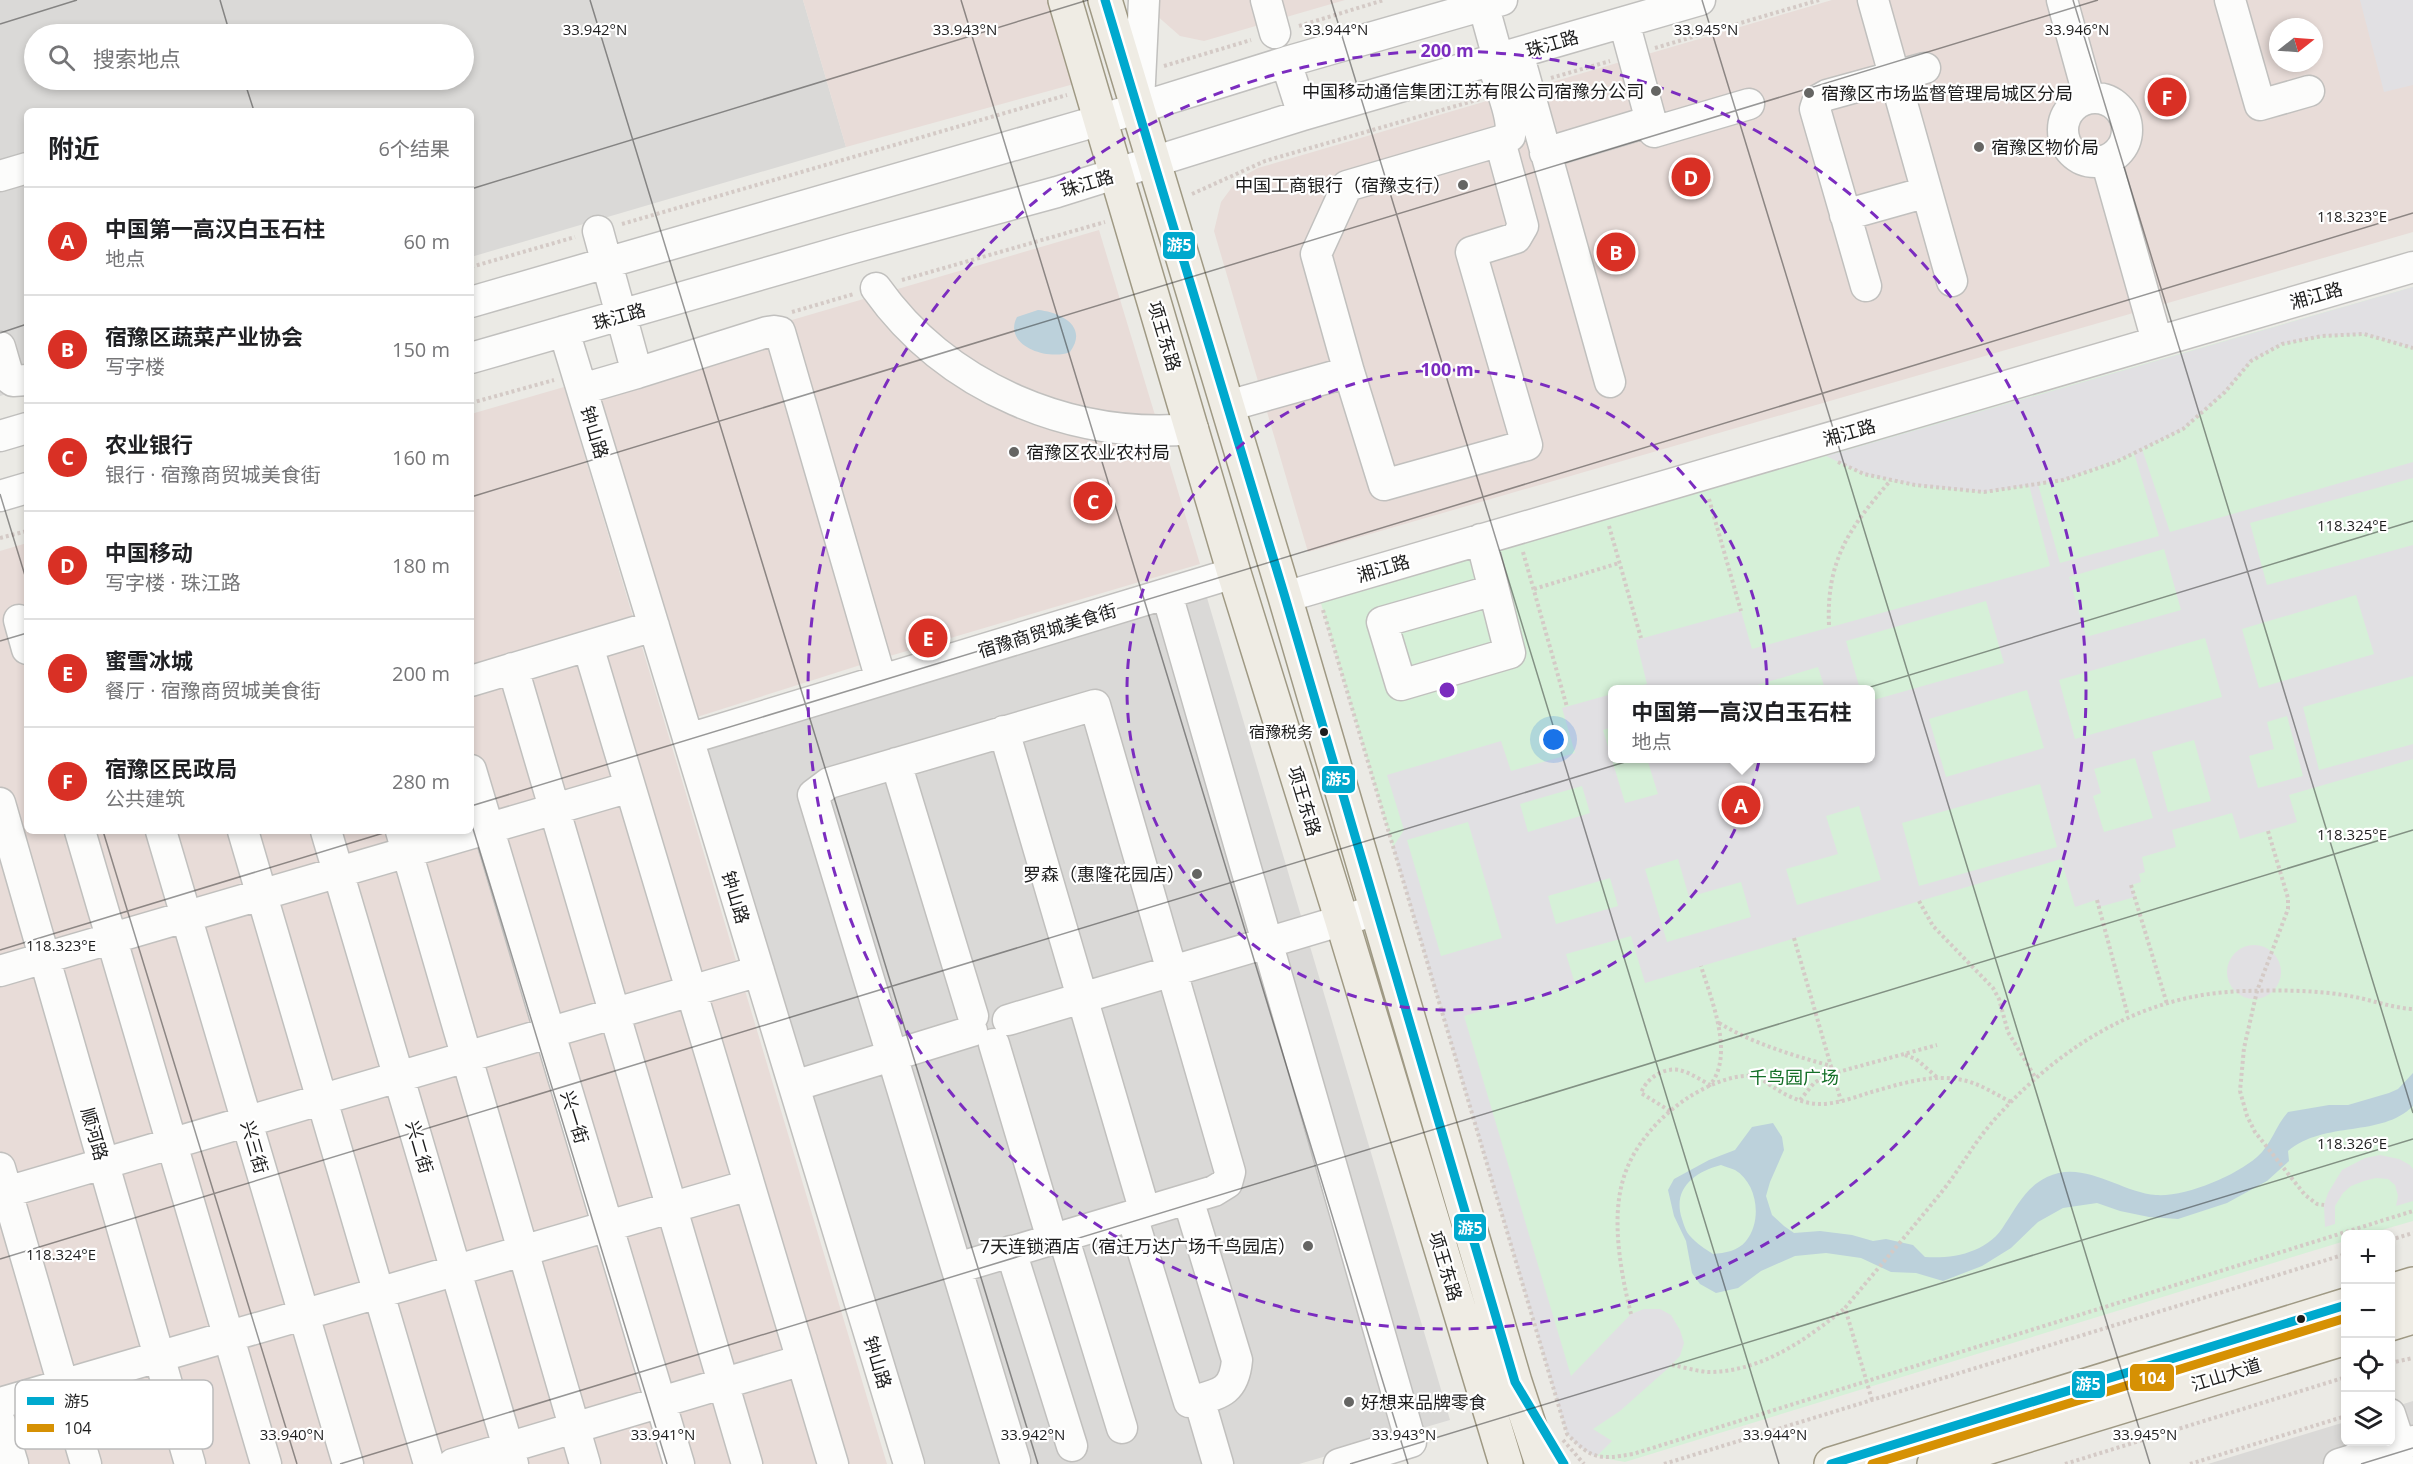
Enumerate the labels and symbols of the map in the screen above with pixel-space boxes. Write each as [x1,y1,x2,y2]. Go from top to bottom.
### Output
north arrow [2269,18,2323,72]
text: 33.942°N [563,19,627,39]
text: 33.943°N [933,19,997,39]
text: 33.944°N [1304,19,1368,39]
text: 33.945°N [1674,19,1738,39]
text: 33.946°N [2045,19,2109,39]
street label: 珠江路 [1523,24,1581,62]
text: 200 m [1420,38,1474,62]
pin: F [2148,74,2186,120]
place label: 中国移动通信集团江苏有限公司宿豫分公司 [1302,79,1644,103]
place label: 宿豫区市场监督管理局城区分局 [1821,81,2073,105]
marker: 中国移动通信集团江苏有限公司宿豫分公司 [1649,84,1663,98]
marker: 宿豫区市场监督管理局城区分局 [1802,86,1816,100]
place label: 宿豫区物价局 [1991,135,2099,159]
marker: 宿豫区物价局 [1972,140,1986,154]
pin: D [1672,154,1710,200]
street label: 珠江路 [1058,164,1116,202]
place label: 中国工商银行（宿豫支行） [1235,173,1451,197]
marker: 中国工商银行（宿豫支行） [1456,178,1470,192]
text: 118.323°E [2317,206,2387,226]
pin: B [1596,230,1636,274]
line badge: 游5 [1162,231,1196,260]
text: 游5 [1166,234,1192,256]
street label: 湘江路 [2287,276,2345,314]
street label: 珠江路 [590,297,648,335]
street label: 项王东路 [1143,298,1187,374]
text: 100 m [1420,357,1474,381]
street label: 钟山路 [576,403,614,461]
street label: 湘江路 [1820,413,1878,451]
place label: 宿豫区农业农村局 [1026,440,1170,464]
marker: 宿豫区农业农村局 [1007,445,1021,459]
pin: C [1074,478,1112,524]
text: 118.324°E [2317,515,2387,535]
street label: 湘江路 [1354,549,1412,587]
street label: 宿豫商贸城美食街 [975,597,1119,663]
pin: E [908,616,948,660]
centre of rings [1437,680,1457,700]
place label: 宿豫税务 [1249,721,1313,743]
your location [1539,725,1568,754]
marker: 宿豫税务 [1318,726,1330,738]
street label: 项王东路 [1283,763,1327,839]
line badge: 游5 [1321,765,1356,794]
text: 游5 [1325,768,1351,790]
pin: A [1722,782,1760,828]
text: 118.325°E [2317,824,2387,844]
place label: 罗森（惠隆花园店） [1023,862,1185,886]
marker: 罗森（惠隆花园店） [1190,867,1204,881]
street label: 钟山路 [717,868,755,926]
text: 118.323°E [26,935,96,955]
park label: 千鸟园广场 [1749,1065,1839,1089]
street label: 兴一街 [556,1088,594,1146]
street label: 顺河路 [76,1105,114,1163]
street label: 兴三街 [236,1118,274,1176]
street label: 兴二街 [401,1118,439,1176]
text: 118.326°E [2317,1133,2387,1153]
line badge: 游5 [1453,1213,1487,1242]
text: 游5 [1457,1217,1483,1239]
street label: 项王东路 [1424,1228,1468,1304]
place label: 7天连锁酒店（宿迁万达广场千鸟园店） [980,1234,1296,1258]
marker: 7天连锁酒店（宿迁万达广场千鸟园店） [1301,1239,1315,1253]
text: 118.324°E [26,1244,96,1264]
unlabelled marker [2295,1313,2307,1325]
street label: 钟山路 [859,1333,897,1391]
street label: 江山大道 [2188,1352,2264,1396]
line badge: 104 [2129,1363,2175,1392]
text: 104 [2138,1367,2166,1389]
line badge: 游5 [2071,1370,2106,1399]
text: 游5 [2075,1373,2101,1395]
legend [15,1380,213,1449]
text: 游5 [64,1390,89,1412]
place label: 好想来品牌零食 [1361,1390,1487,1414]
marker: 好想来品牌零食 [1342,1395,1356,1409]
text: 104 [64,1417,91,1439]
text: 33.940°N [260,1424,324,1444]
text: 33.941°N [631,1424,695,1444]
text: 33.942°N [1001,1424,1065,1444]
text: 33.943°N [1372,1424,1436,1444]
text: 33.944°N [1743,1424,1807,1444]
text: 33.945°N [2113,1424,2177,1444]

